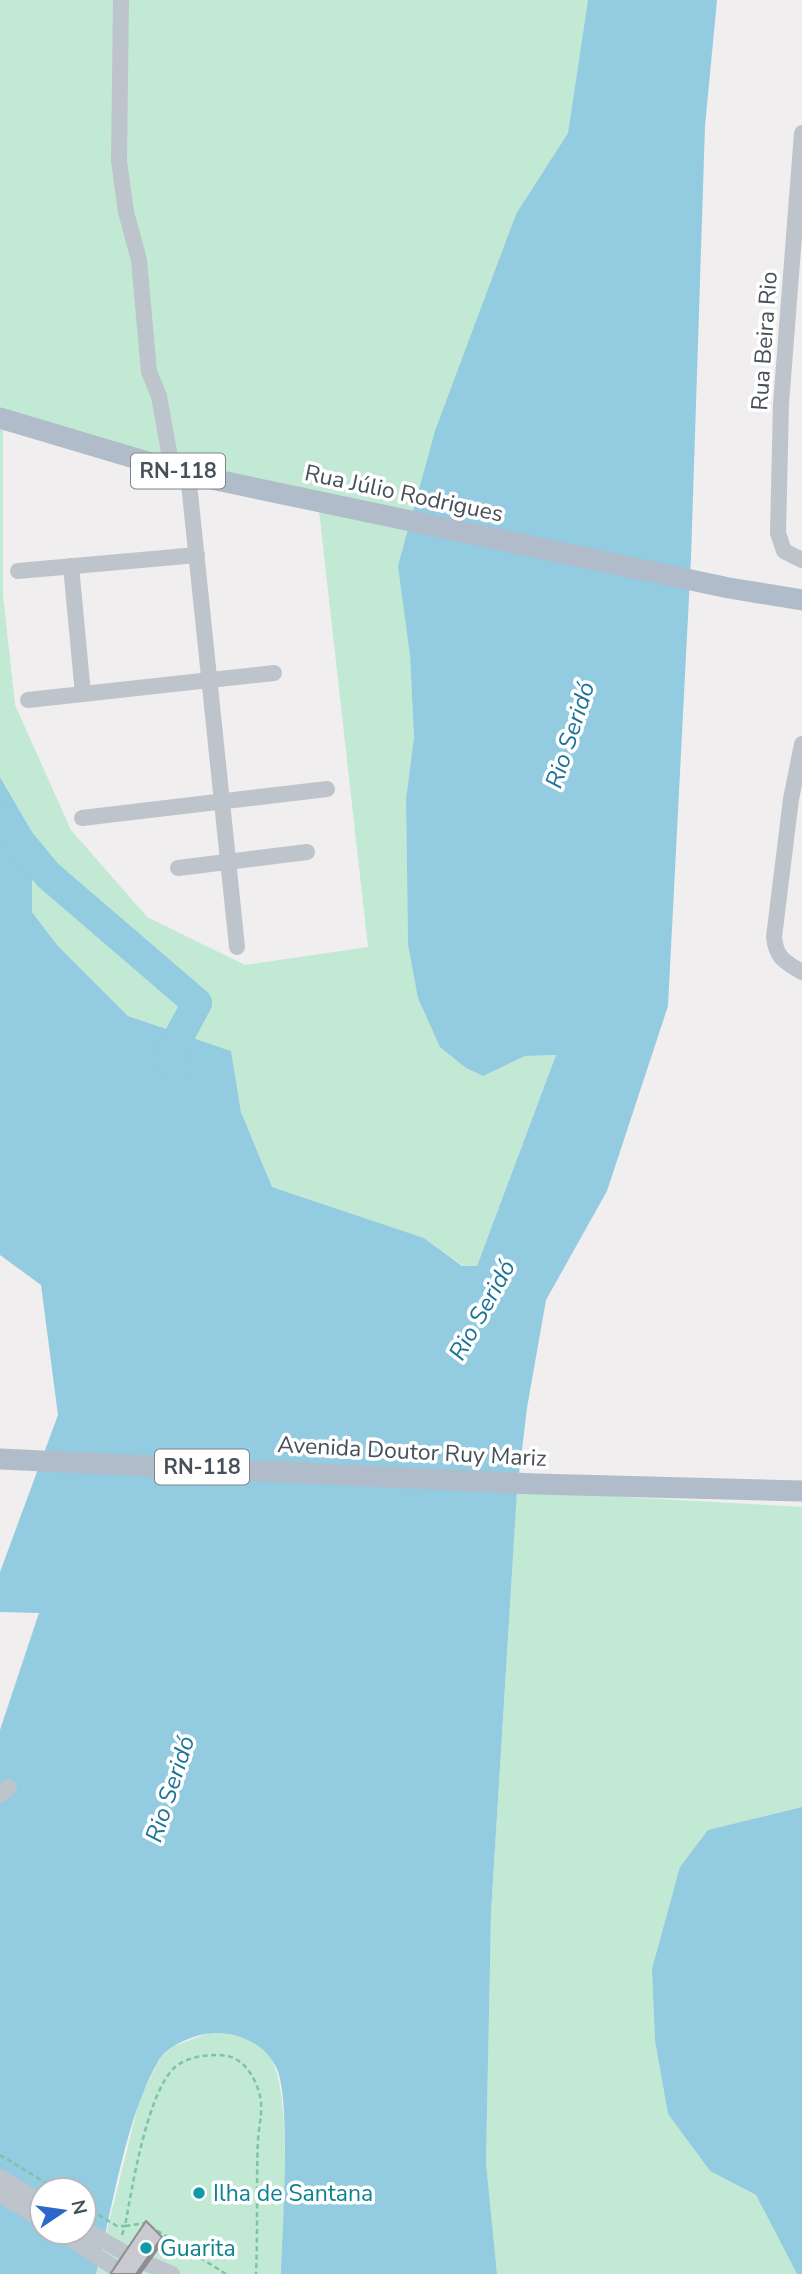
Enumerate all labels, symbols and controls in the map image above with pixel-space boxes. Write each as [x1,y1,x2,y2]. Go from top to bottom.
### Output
street label: Rua Beira Rio [744,270,785,412]
road number: RN-118 [131,454,225,489]
street label: Rua Júlio Rodrigues [302,457,506,530]
water label: Rio Seridó [538,678,602,792]
water label: Rio Seridó [441,1254,523,1366]
street label: Avenida Doutor Ruy Mariz [276,1429,547,1474]
road number: RN-118 [155,1450,249,1484]
water label: Rio Seridó [138,1732,202,1846]
north arrow [28,2176,98,2246]
place label: Ilha de Santana [213,2178,373,2209]
marker: Ilha de Santana [191,2185,207,2201]
text: N [64,2198,93,2217]
place label: Guarita [160,2233,236,2264]
marker: Guarita [138,2240,154,2256]

